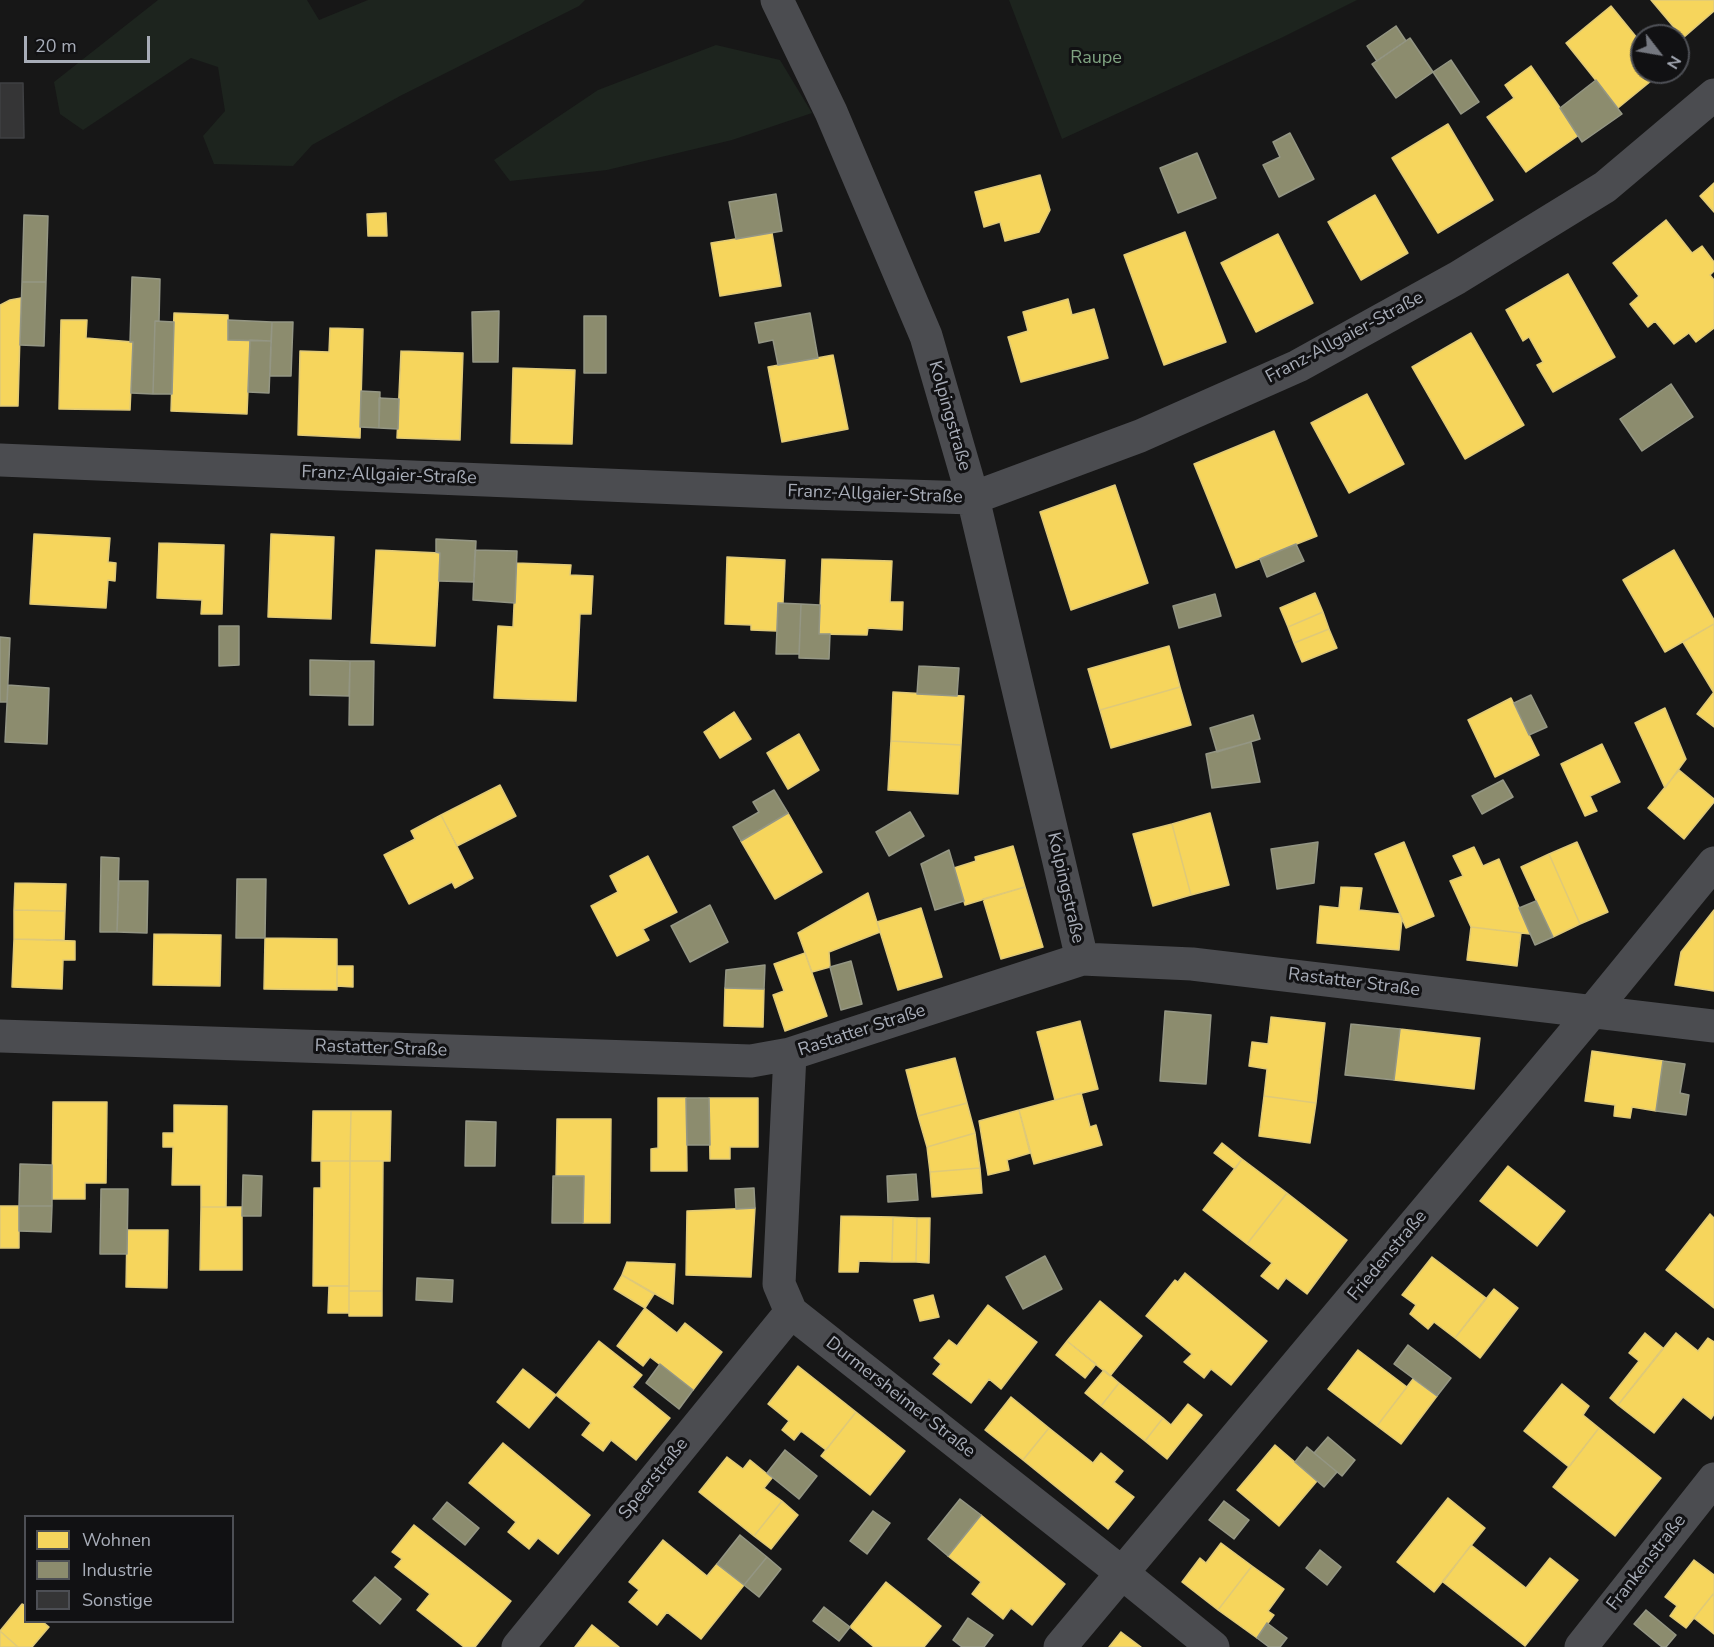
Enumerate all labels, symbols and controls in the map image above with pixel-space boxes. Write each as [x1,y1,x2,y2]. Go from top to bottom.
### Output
scale bar [27,24,153,62]
north arrow [1630,24,1690,84]
text: 20 m [35,34,77,58]
park label: Raupe [1070,48,1122,70]
text: N [1661,51,1686,73]
street label: Franz-Allgaier-Straße [1262,287,1428,389]
street label: Kolpingstraße [923,359,975,473]
street label: Franz-Allgaier-Straße [301,462,477,490]
street label: Franz-Allgaier-Straße [787,481,963,509]
street label: Kolpingstraße [1042,830,1088,946]
street label: Rastatter Straße [1287,964,1421,1002]
street label: Rastatter Straße [796,1000,928,1062]
street label: Rastatter Straße [314,1036,448,1062]
street label: Friedenstraße [1344,1206,1432,1306]
street label: Durmersheimer Straße [821,1333,979,1463]
street label: Speerstraße [615,1434,693,1524]
street label: Frankenstraße [1603,1511,1691,1615]
legend [24,1515,234,1623]
text: Wohnen [82,1528,151,1552]
text: Industrie [82,1558,153,1582]
text: Sonstige [82,1588,152,1612]

